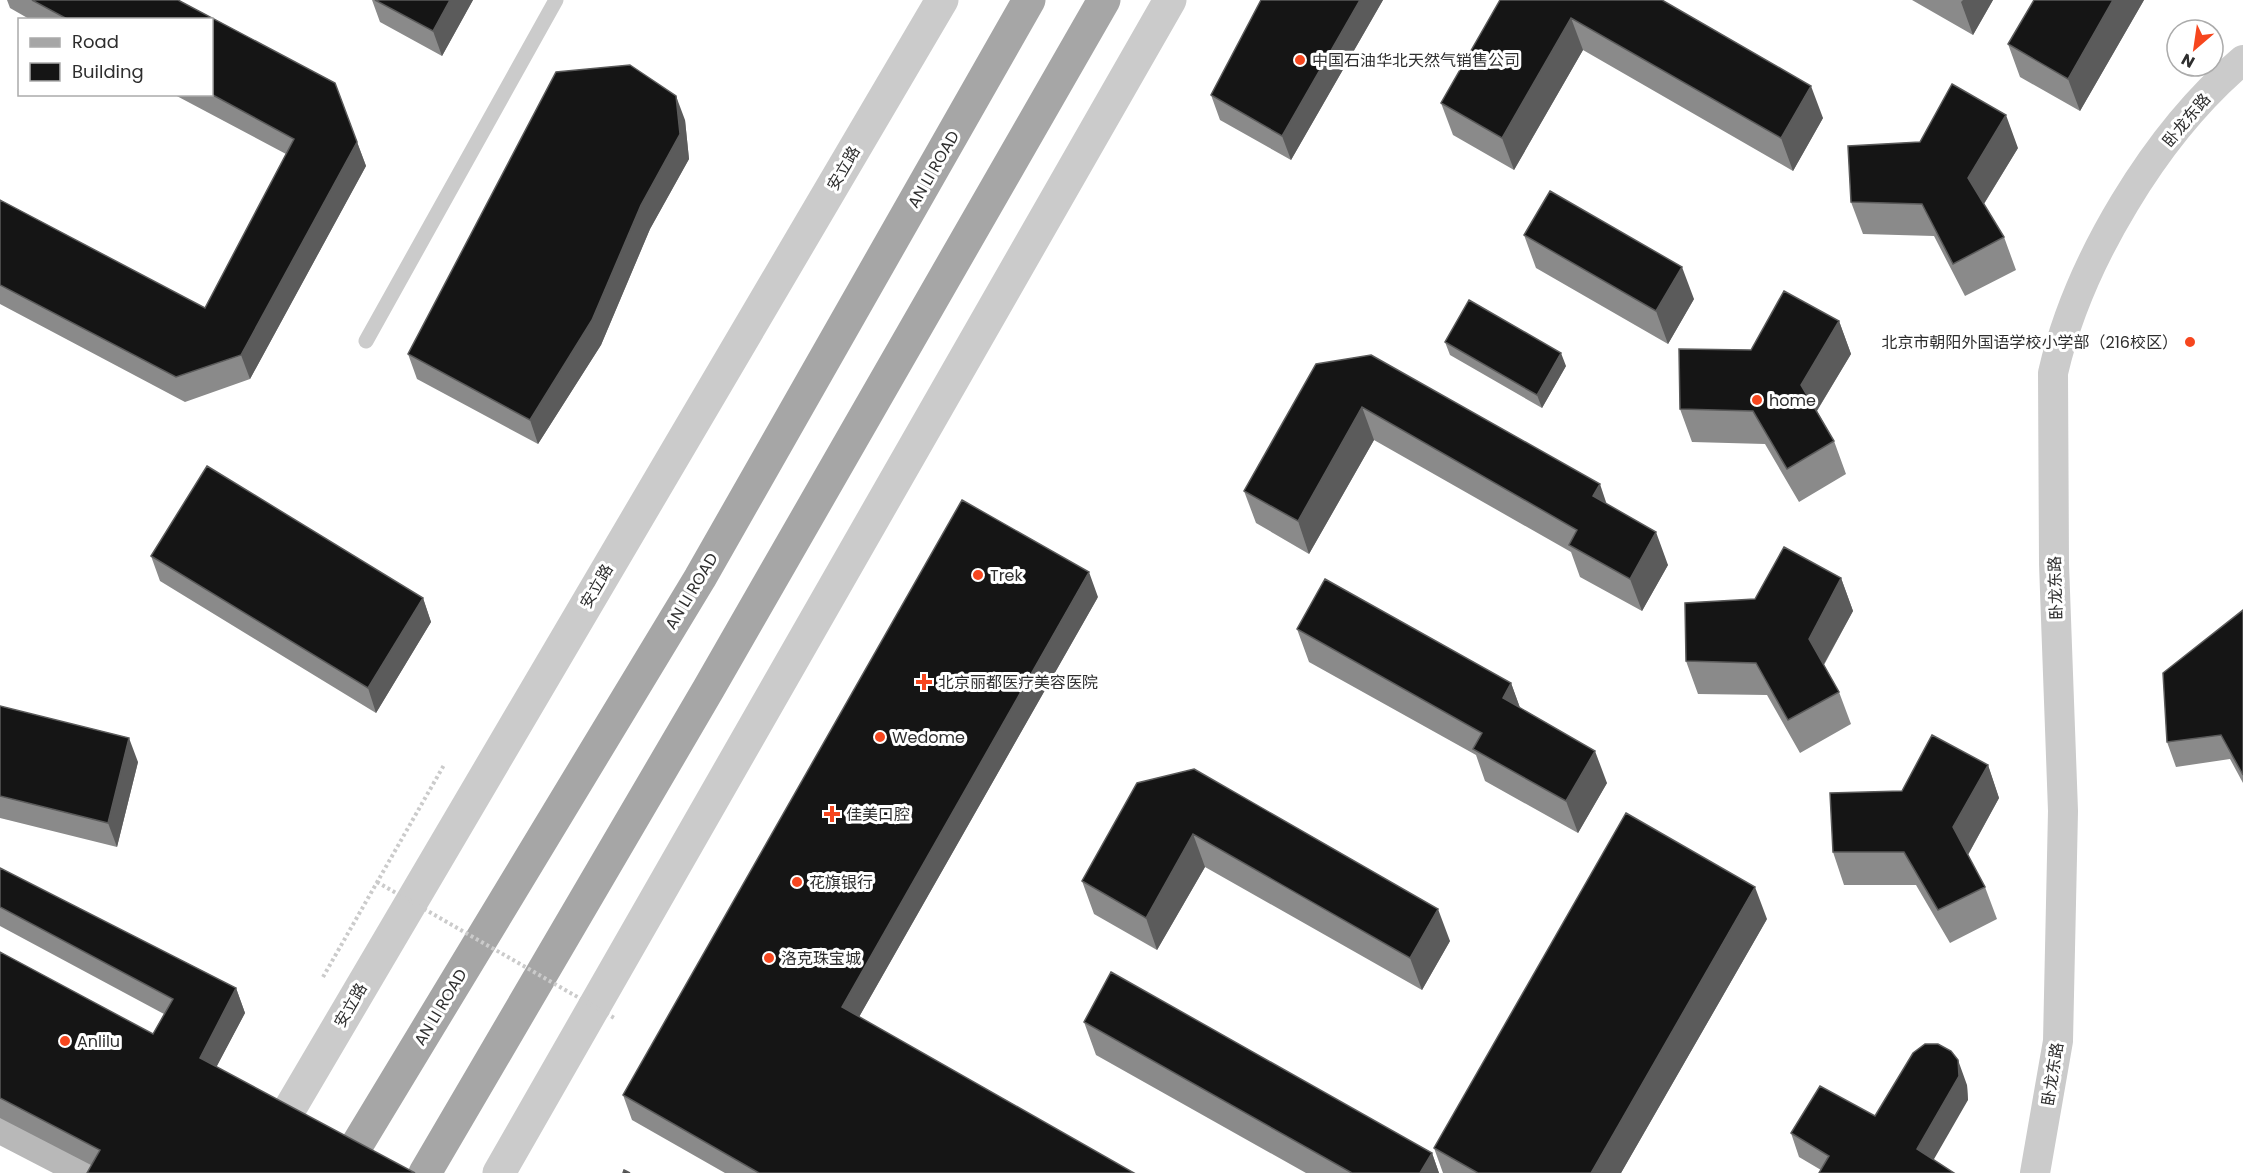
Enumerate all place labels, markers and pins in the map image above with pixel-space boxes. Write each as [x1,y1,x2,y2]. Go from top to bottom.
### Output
place label: 中国石油华北天然气销售公司 [1312,49,1520,72]
marker: 中国石油华北天然气销售公司 [1293,53,1307,67]
place label: 北京市朝阳外国语学校小学部（216校区） [1882,331,2178,354]
marker: 北京市朝阳外国语学校小学部（216校区） [2183,335,2197,349]
place label: home [1769,389,1816,412]
marker: home [1750,393,1764,407]
place label: Trek [990,564,1024,587]
marker: Trek [971,568,985,582]
place label: 北京丽都医疗美容医院 [938,671,1098,694]
marker: 北京丽都医疗美容医院 [915,673,933,691]
place label: Wedome [892,726,965,749]
marker: Wedome [873,730,887,744]
place label: 佳美口腔 [846,803,910,826]
marker: 佳美口腔 [823,805,841,823]
place label: 花旗银行 [809,871,873,894]
marker: 花旗银行 [790,875,804,889]
place label: 洛克珠宝城 [781,947,861,970]
marker: 洛克珠宝城 [762,951,776,965]
place label: Anlilu [77,1030,120,1053]
marker: Anlilu [58,1034,72,1048]

